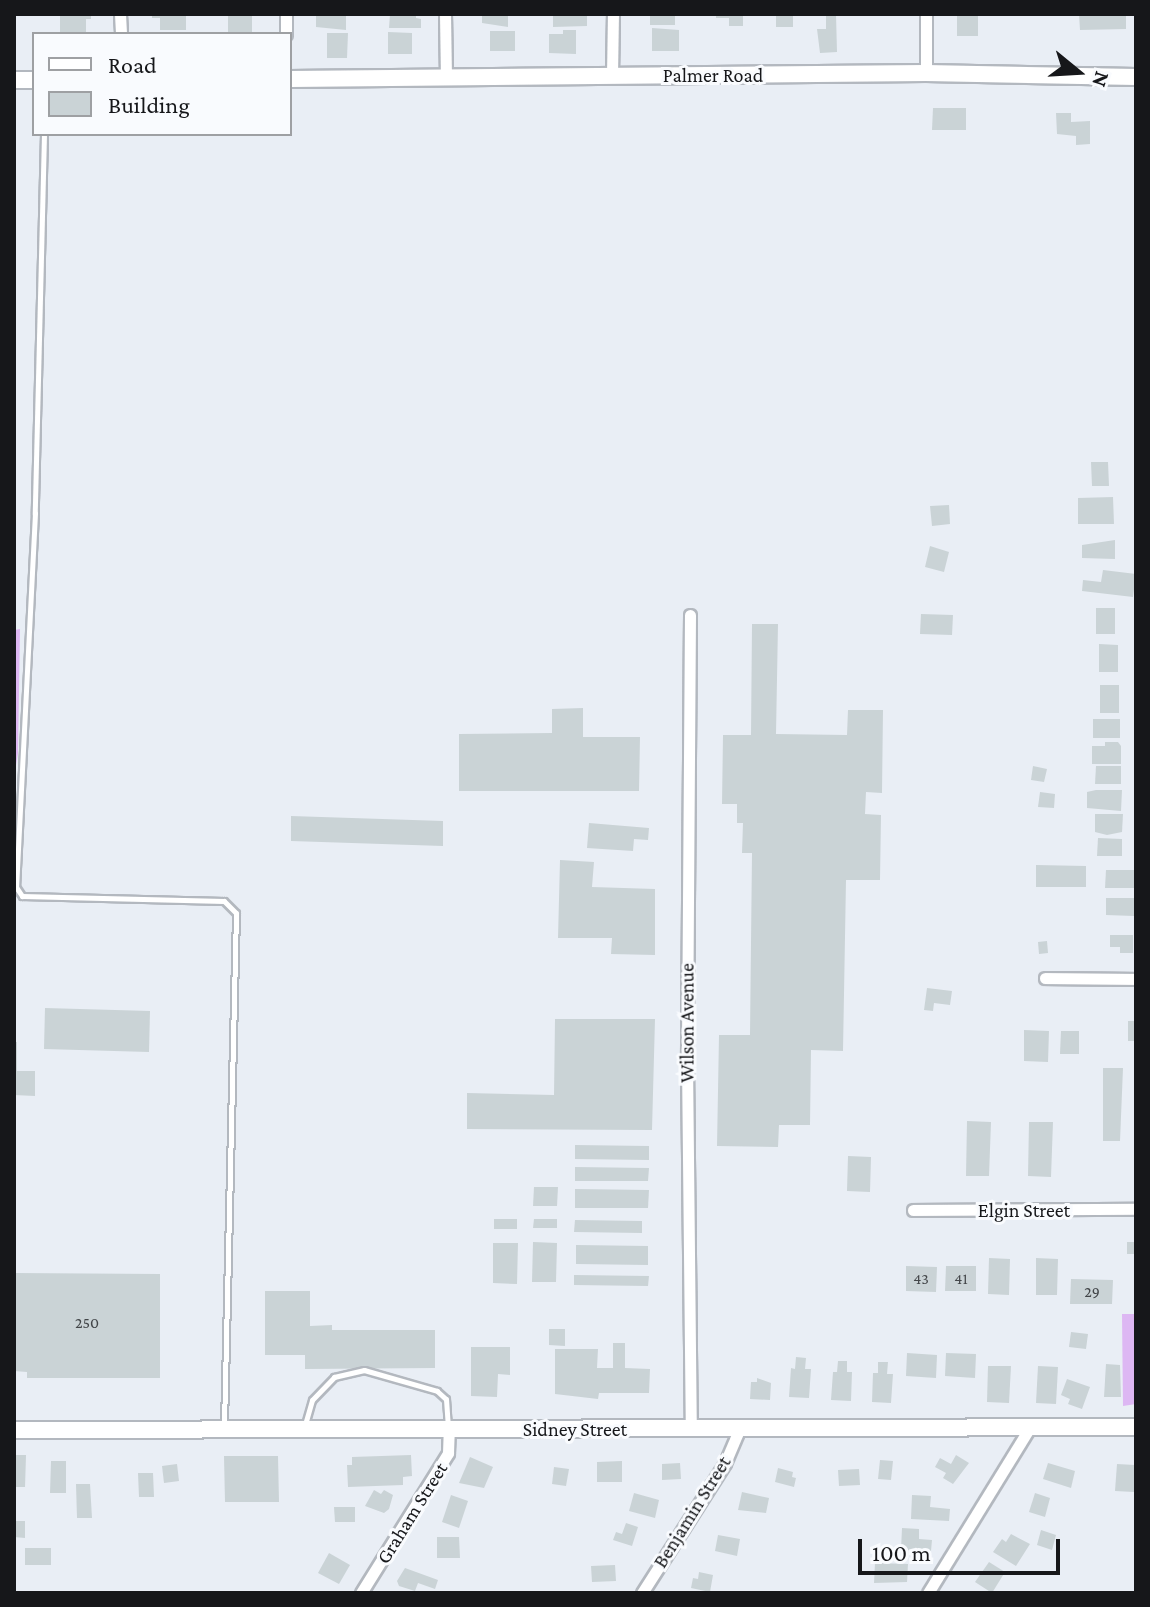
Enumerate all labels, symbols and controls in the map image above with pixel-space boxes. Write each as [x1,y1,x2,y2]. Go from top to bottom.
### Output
legend [32,32,292,136]
north arrow [1038,32,1118,112]
text: Road [108,51,157,78]
street label: Palmer Road [663,63,763,87]
text: N [1087,69,1116,91]
text: Building [108,91,190,118]
street label: Wilson Avenue [675,963,699,1083]
street label: Elgin Street [978,1198,1070,1222]
house number: 43 [913,1269,929,1289]
house number: 41 [954,1269,968,1289]
house number: 29 [1084,1282,1100,1302]
house number: 250 [75,1313,99,1333]
street label: Sidney Street [523,1417,627,1441]
street label: Benjamin Street [648,1452,736,1572]
street label: Graham Street [371,1458,453,1568]
scale bar [862,1523,1064,1573]
text: 100 m [872,1539,931,1566]

